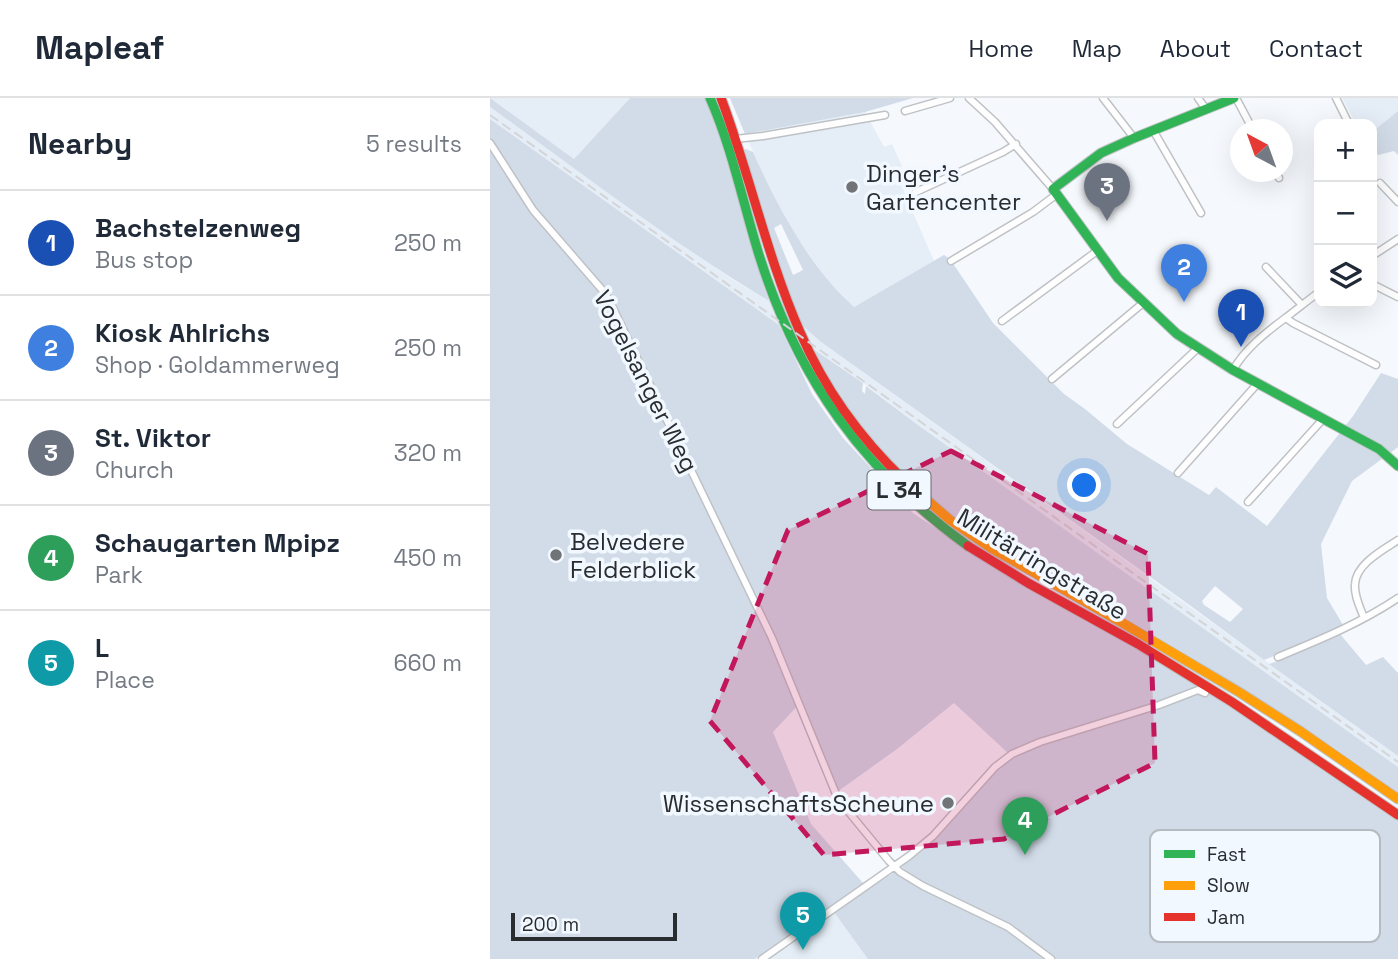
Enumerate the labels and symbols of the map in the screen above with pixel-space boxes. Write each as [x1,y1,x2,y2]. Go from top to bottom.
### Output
north arrow [1230,119,1293,182]
place label: Dinger's Gartencenter [866,158,1021,217]
pin: 3 [1084,163,1130,221]
marker: Dinger's Gartencenter [844,179,860,195]
pin: 2 [1161,244,1207,302]
street label: Vogelsanger Weg [587,285,705,477]
pin: 1 [1218,289,1264,347]
your location [1067,468,1101,502]
road number: L 34 [868,470,930,510]
street label: Militärringstraße [952,501,1132,627]
place label: Belvedere Felderblick [570,526,696,585]
marker: Belvedere Felderblick [548,547,564,563]
place label: WissenschaftsScheune [663,788,934,819]
marker: WissenschaftsScheune [940,795,956,811]
pin: 4 [1002,797,1048,855]
legend [1150,830,1380,942]
text: Fast [1207,842,1247,867]
text: Slow [1207,873,1250,898]
pin: 5 [780,892,826,950]
text: Jam [1207,905,1245,930]
scale bar [511,910,677,942]

